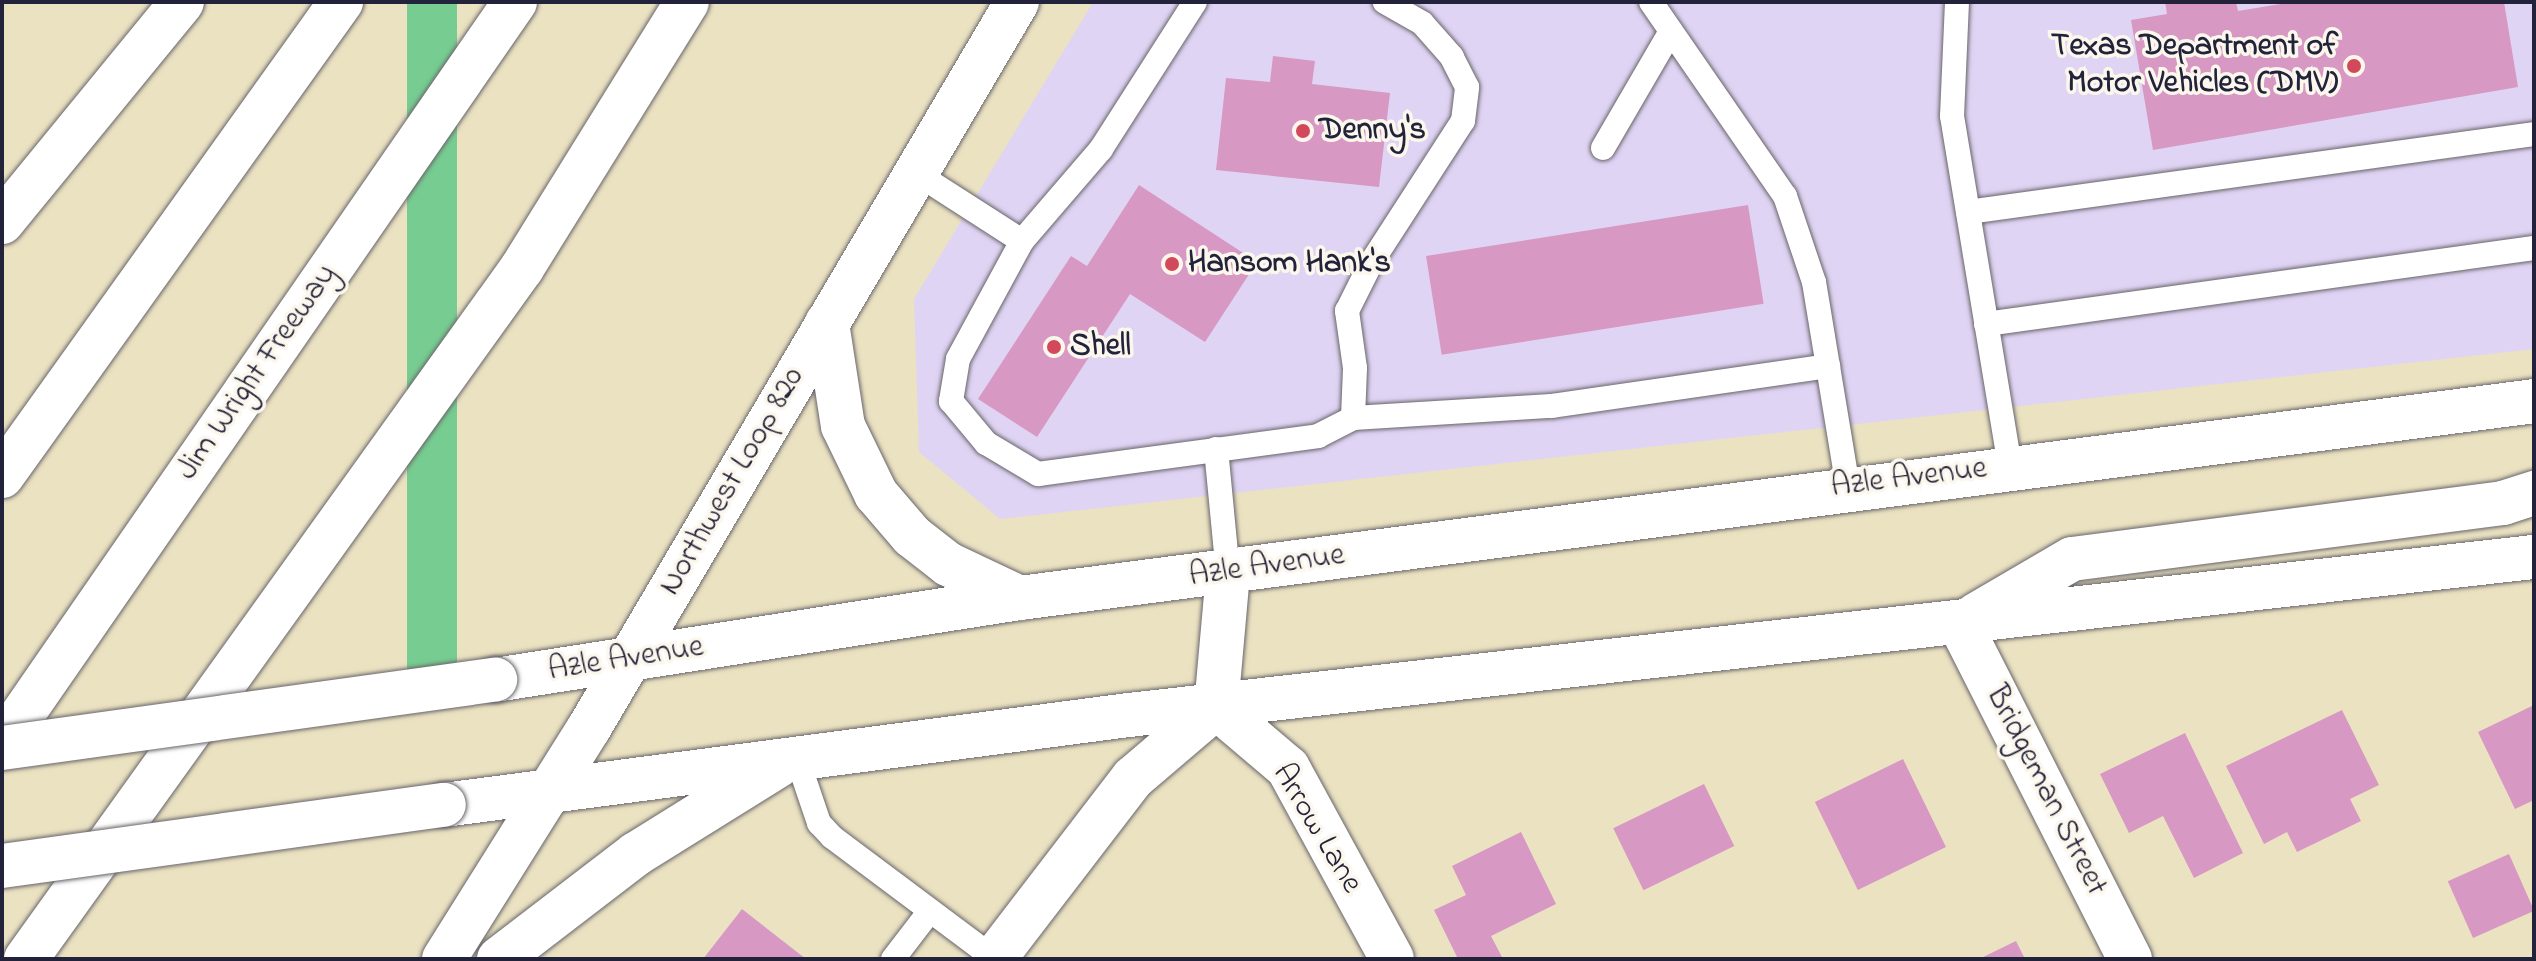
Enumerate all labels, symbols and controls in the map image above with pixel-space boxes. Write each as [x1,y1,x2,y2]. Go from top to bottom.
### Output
place label: Texas Department of Motor Vehicles (DMV) [2051,29,2338,104]
marker: Texas Department of Motor Vehicles (DMV) [2345,57,2363,75]
place label: Denny's [1319,112,1426,150]
marker: Denny's [1294,122,1312,140]
place label: Hansom Hank's [1188,245,1391,283]
marker: Hansom Hank's [1163,255,1181,273]
street label: Jim Wright Freeway [169,258,347,488]
place label: Shell [1070,328,1131,366]
marker: Shell [1045,338,1063,356]
street label: Northwest Loop 820 [652,361,814,603]
street label: Azle Avenue [1829,450,1989,508]
street label: Azle Avenue [1187,537,1347,597]
street label: Azle Avenue [546,629,706,691]
street label: Bridgeman Street [1976,680,2114,902]
street label: Arrow Lane [1262,757,1370,901]

